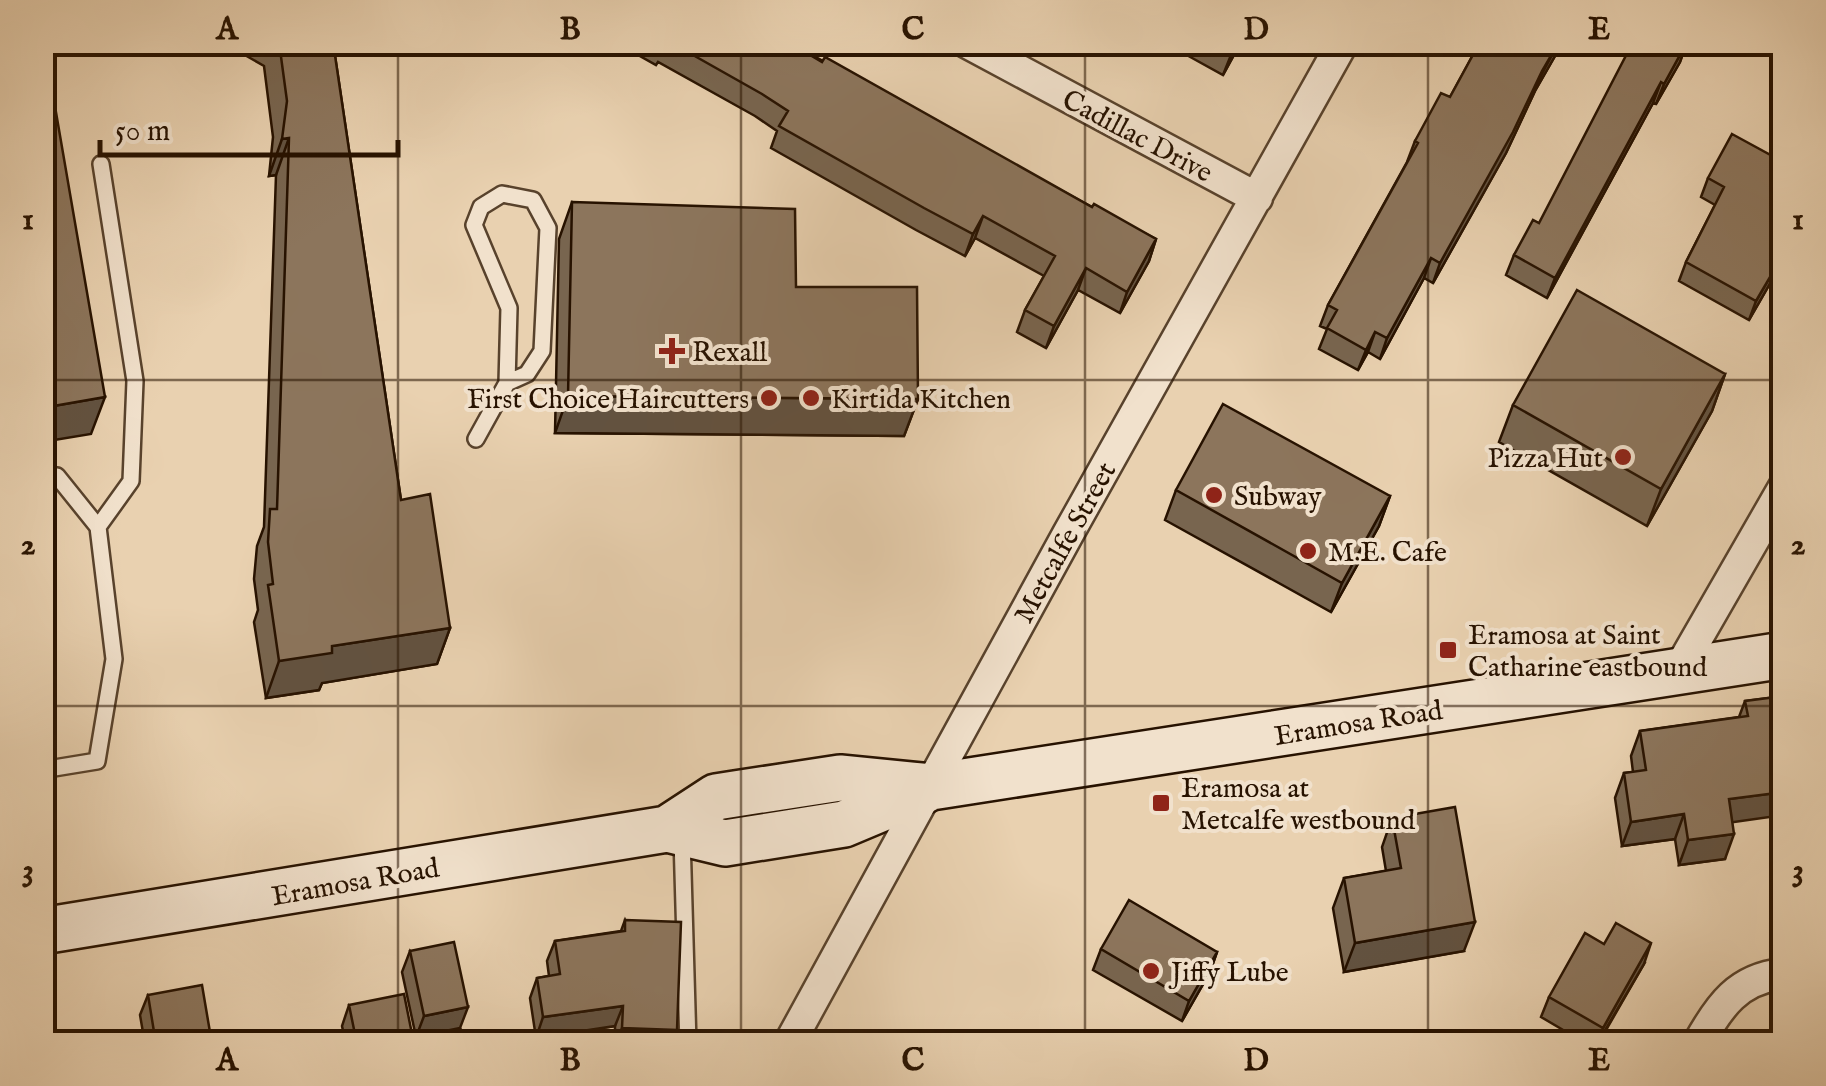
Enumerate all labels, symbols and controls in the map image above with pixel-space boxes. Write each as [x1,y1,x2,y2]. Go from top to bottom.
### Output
text: A [214,10,239,51]
text: B [559,10,581,51]
text: C [902,10,925,51]
text: D [1243,10,1269,51]
text: E [1588,10,1610,51]
street label: Cadillac Drive [1056,83,1218,192]
scale bar [100,95,398,157]
text: 50 m [115,113,170,151]
text: 1 [22,200,34,241]
text: 1 [1792,200,1804,241]
place label: Rexall [692,336,767,371]
marker: Rexall [661,340,683,362]
place label: First Choice Haircutters [467,383,749,418]
place label: Kirtida Kitchen [831,383,1011,418]
marker: First Choice Haircutters [758,387,780,409]
marker: Kirtida Kitchen [800,387,822,409]
place label: Pizza Hut [1487,442,1603,477]
marker: Pizza Hut [1612,446,1634,468]
street label: Metcalfe Street [1008,456,1125,630]
place label: Subway [1234,480,1322,515]
marker: Subway [1203,484,1225,506]
text: 2 [20,525,36,566]
text: 2 [1790,525,1806,566]
place label: M.E. Cafe [1328,536,1447,571]
marker: M.E. Cafe [1297,540,1319,562]
place label: Eramosa at Saint Catharine eastbound [1468,619,1707,686]
marker: Eramosa at Saint Catharine eastbound [1437,639,1459,661]
street label: Eramosa Road [1272,694,1445,755]
place label: Eramosa at Metcalfe westbound [1181,772,1415,839]
marker: Eramosa at Metcalfe westbound [1150,792,1172,814]
text: 3 [22,851,34,892]
street label: Eramosa Road [269,851,442,915]
text: 3 [1792,851,1804,892]
place label: Jiffy Lube [1168,956,1289,991]
marker: Jiffy Lube [1140,960,1162,982]
text: A [214,1041,239,1082]
text: B [559,1041,581,1082]
text: C [902,1041,925,1082]
text: D [1243,1041,1269,1082]
text: E [1588,1041,1610,1082]

